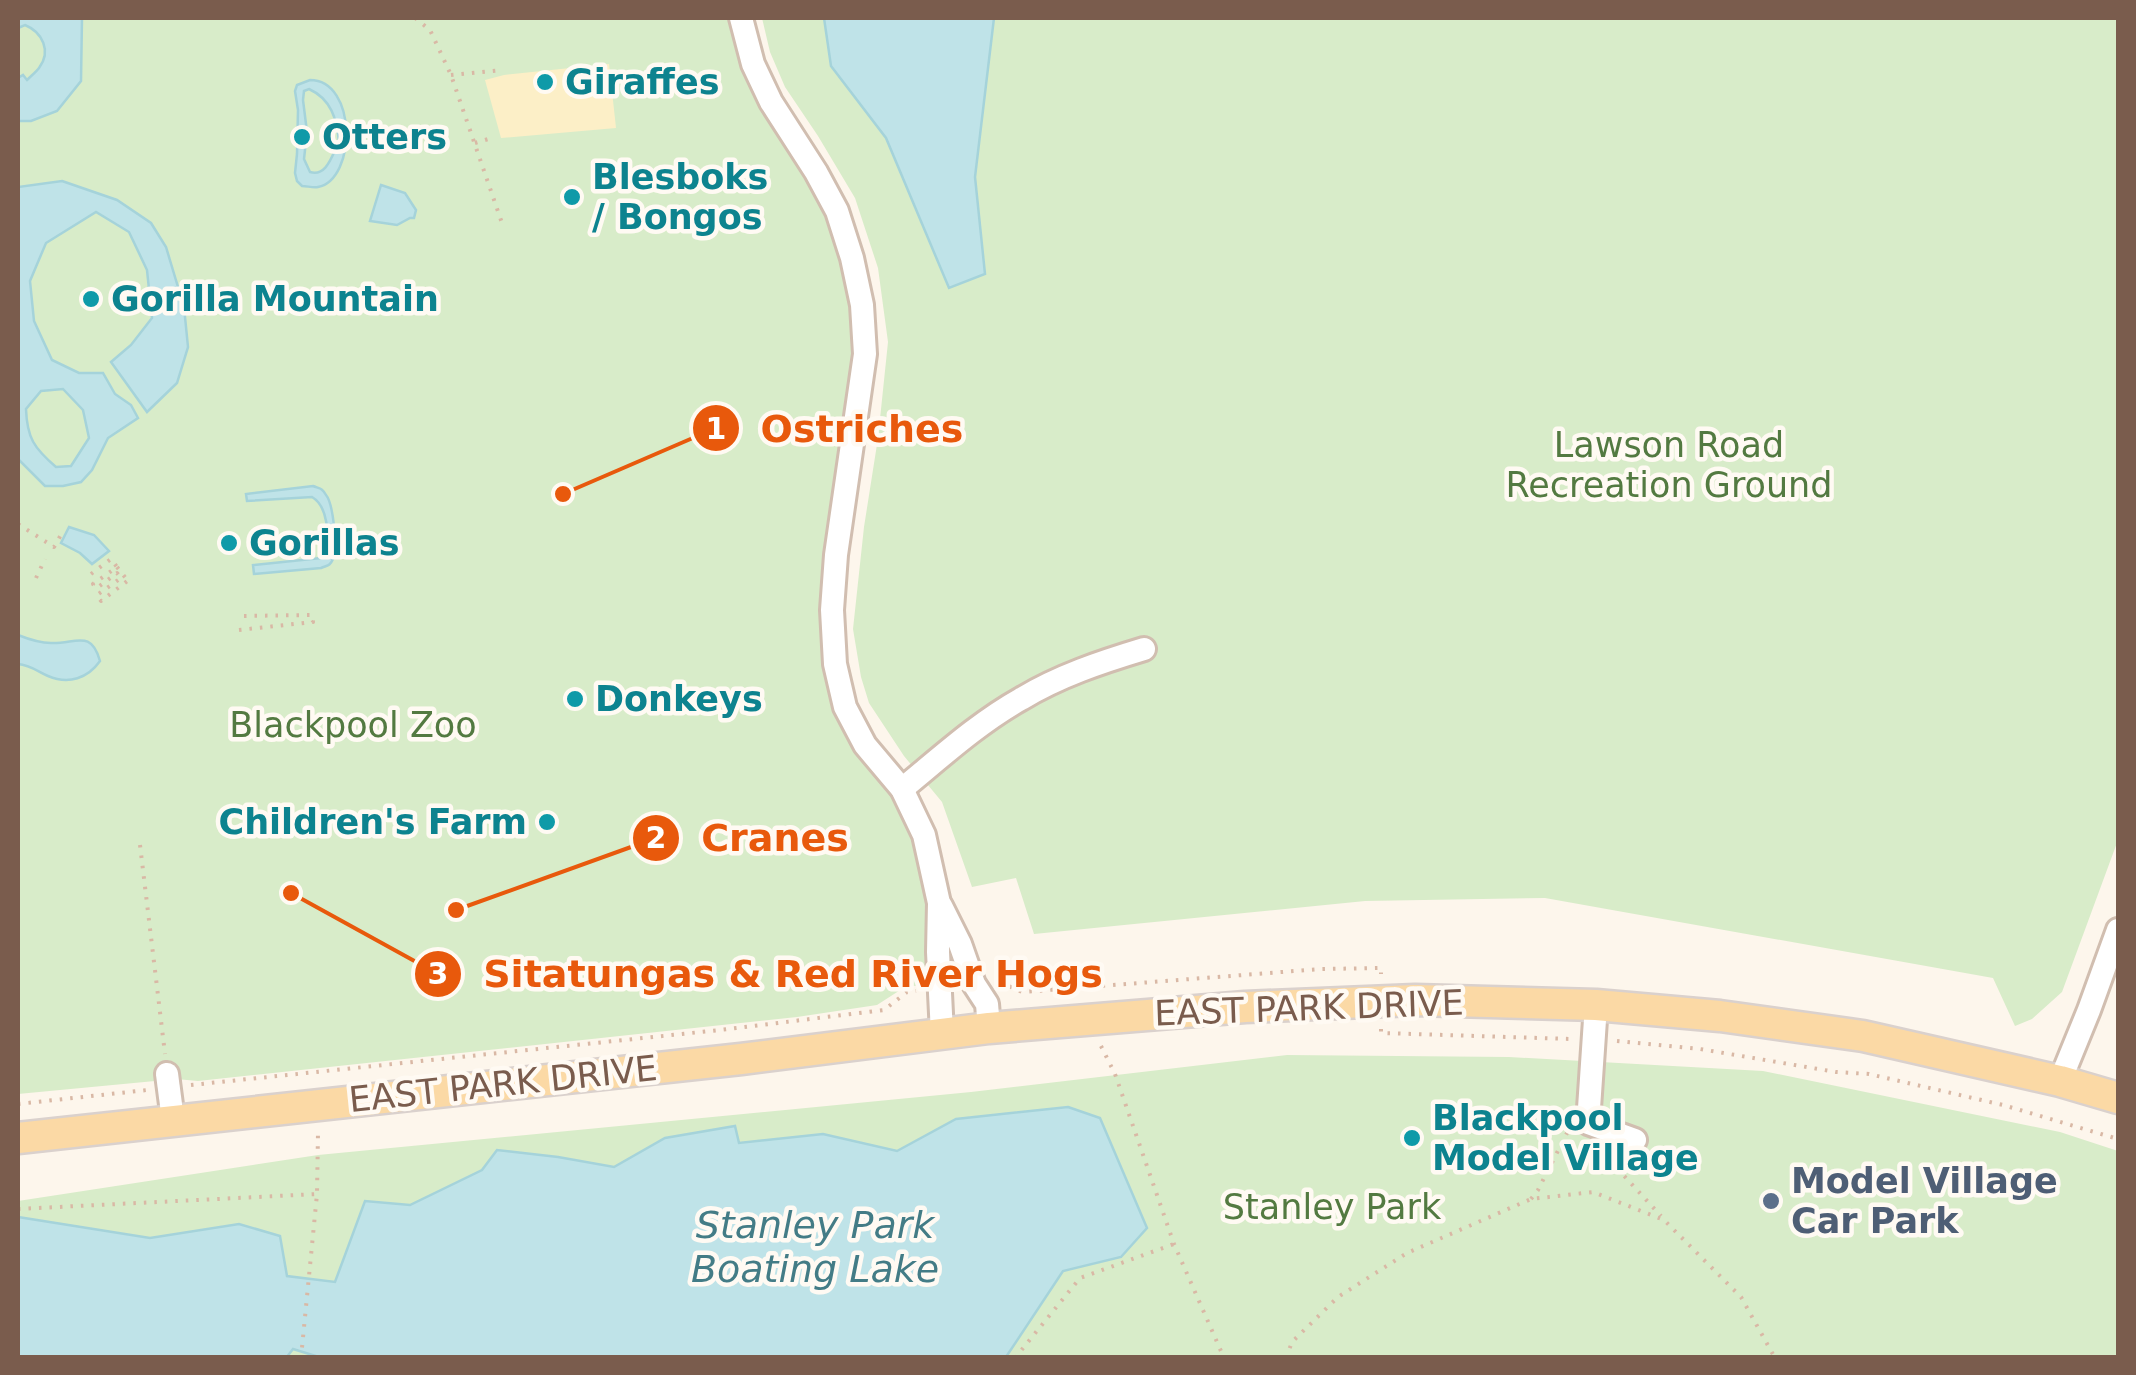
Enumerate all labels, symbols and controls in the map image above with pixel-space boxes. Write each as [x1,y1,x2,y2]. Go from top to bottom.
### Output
place label: Giraffes [565,62,720,102]
marker: Giraffes [534,71,556,93]
place label: Otters [322,117,447,157]
marker: Otters [291,126,313,148]
place label: Blesboks / Bongos [592,157,768,237]
marker: Blesboks / Bongos [561,186,583,208]
place label: Gorilla Mountain [111,279,439,319]
marker: Gorilla Mountain [80,288,102,310]
callout: Ostriches [691,394,983,462]
text: Ostriches [761,407,963,451]
text: 1 [706,411,726,446]
park label: Lawson Road Recreation Ground [1505,425,1833,505]
place label: Gorillas [249,523,399,563]
marker: Gorillas [218,532,240,554]
place label: Donkeys [595,679,763,719]
marker: Donkeys [564,688,586,710]
park label: Blackpool Zoo [229,705,477,745]
place label: Children's Farm [218,802,527,842]
callout: Cranes [631,804,869,872]
marker: Children's Farm [536,811,558,833]
text: Cranes [701,816,849,860]
text: 2 [646,820,666,855]
callout: Sitatungas & Red River Hogs [413,940,1123,1008]
text: Sitatungas & Red River Hogs [483,952,1103,996]
text: 3 [428,956,448,991]
street label: EAST PARK DRIVE [1154,983,1464,1033]
street label: EAST PARK DRIVE [347,1048,659,1120]
place label: Blackpool Model Village [1432,1098,1699,1178]
marker: Blackpool Model Village [1401,1127,1423,1149]
place label: Model Village Car Park [1791,1161,2058,1241]
park label: Stanley Park [1223,1187,1442,1227]
marker: Model Village Car Park [1760,1190,1782,1212]
water label: Stanley Park Boating Lake [691,1203,939,1291]

